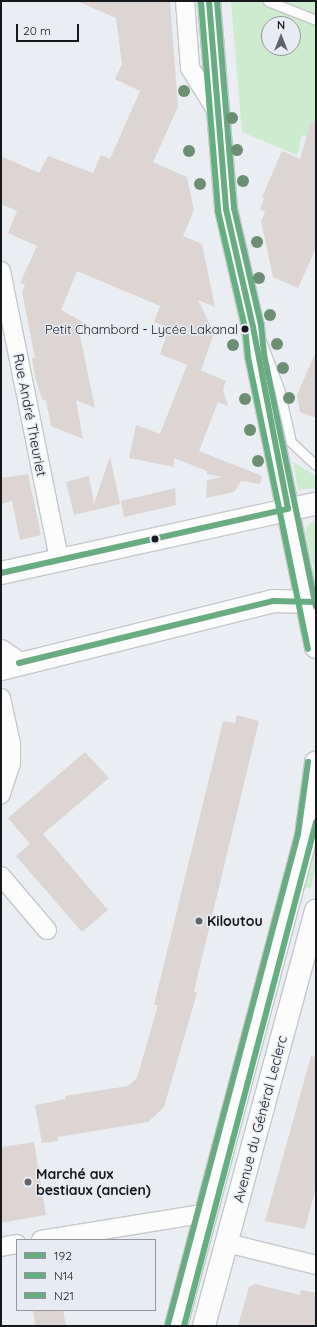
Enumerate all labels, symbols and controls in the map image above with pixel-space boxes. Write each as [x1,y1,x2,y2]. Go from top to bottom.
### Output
scale bar [18,16,81,42]
north arrow [261,16,301,56]
text: N [277,18,285,32]
text: 20 m [23,23,51,38]
place label: Petit Chambord - Lycée Lakanal [45,321,238,337]
marker: Petit Chambord - Lycée Lakanal [240,324,250,334]
street label: Rue André Theuriet [10,352,50,478]
unlabelled marker [150,534,160,544]
place label: Kiloutou [207,913,263,929]
marker: Kiloutou [194,916,204,926]
street label: Avenue du Général Leclerc [230,1034,290,1204]
place label: Marché aux bestiaux (ancien) [36,1166,151,1198]
marker: Marché aux bestiaux (ancien) [23,1177,33,1187]
legend [16,1239,156,1311]
text: 192 [54,1248,72,1263]
text: N14 [54,1268,73,1283]
text: N21 [54,1288,74,1303]

